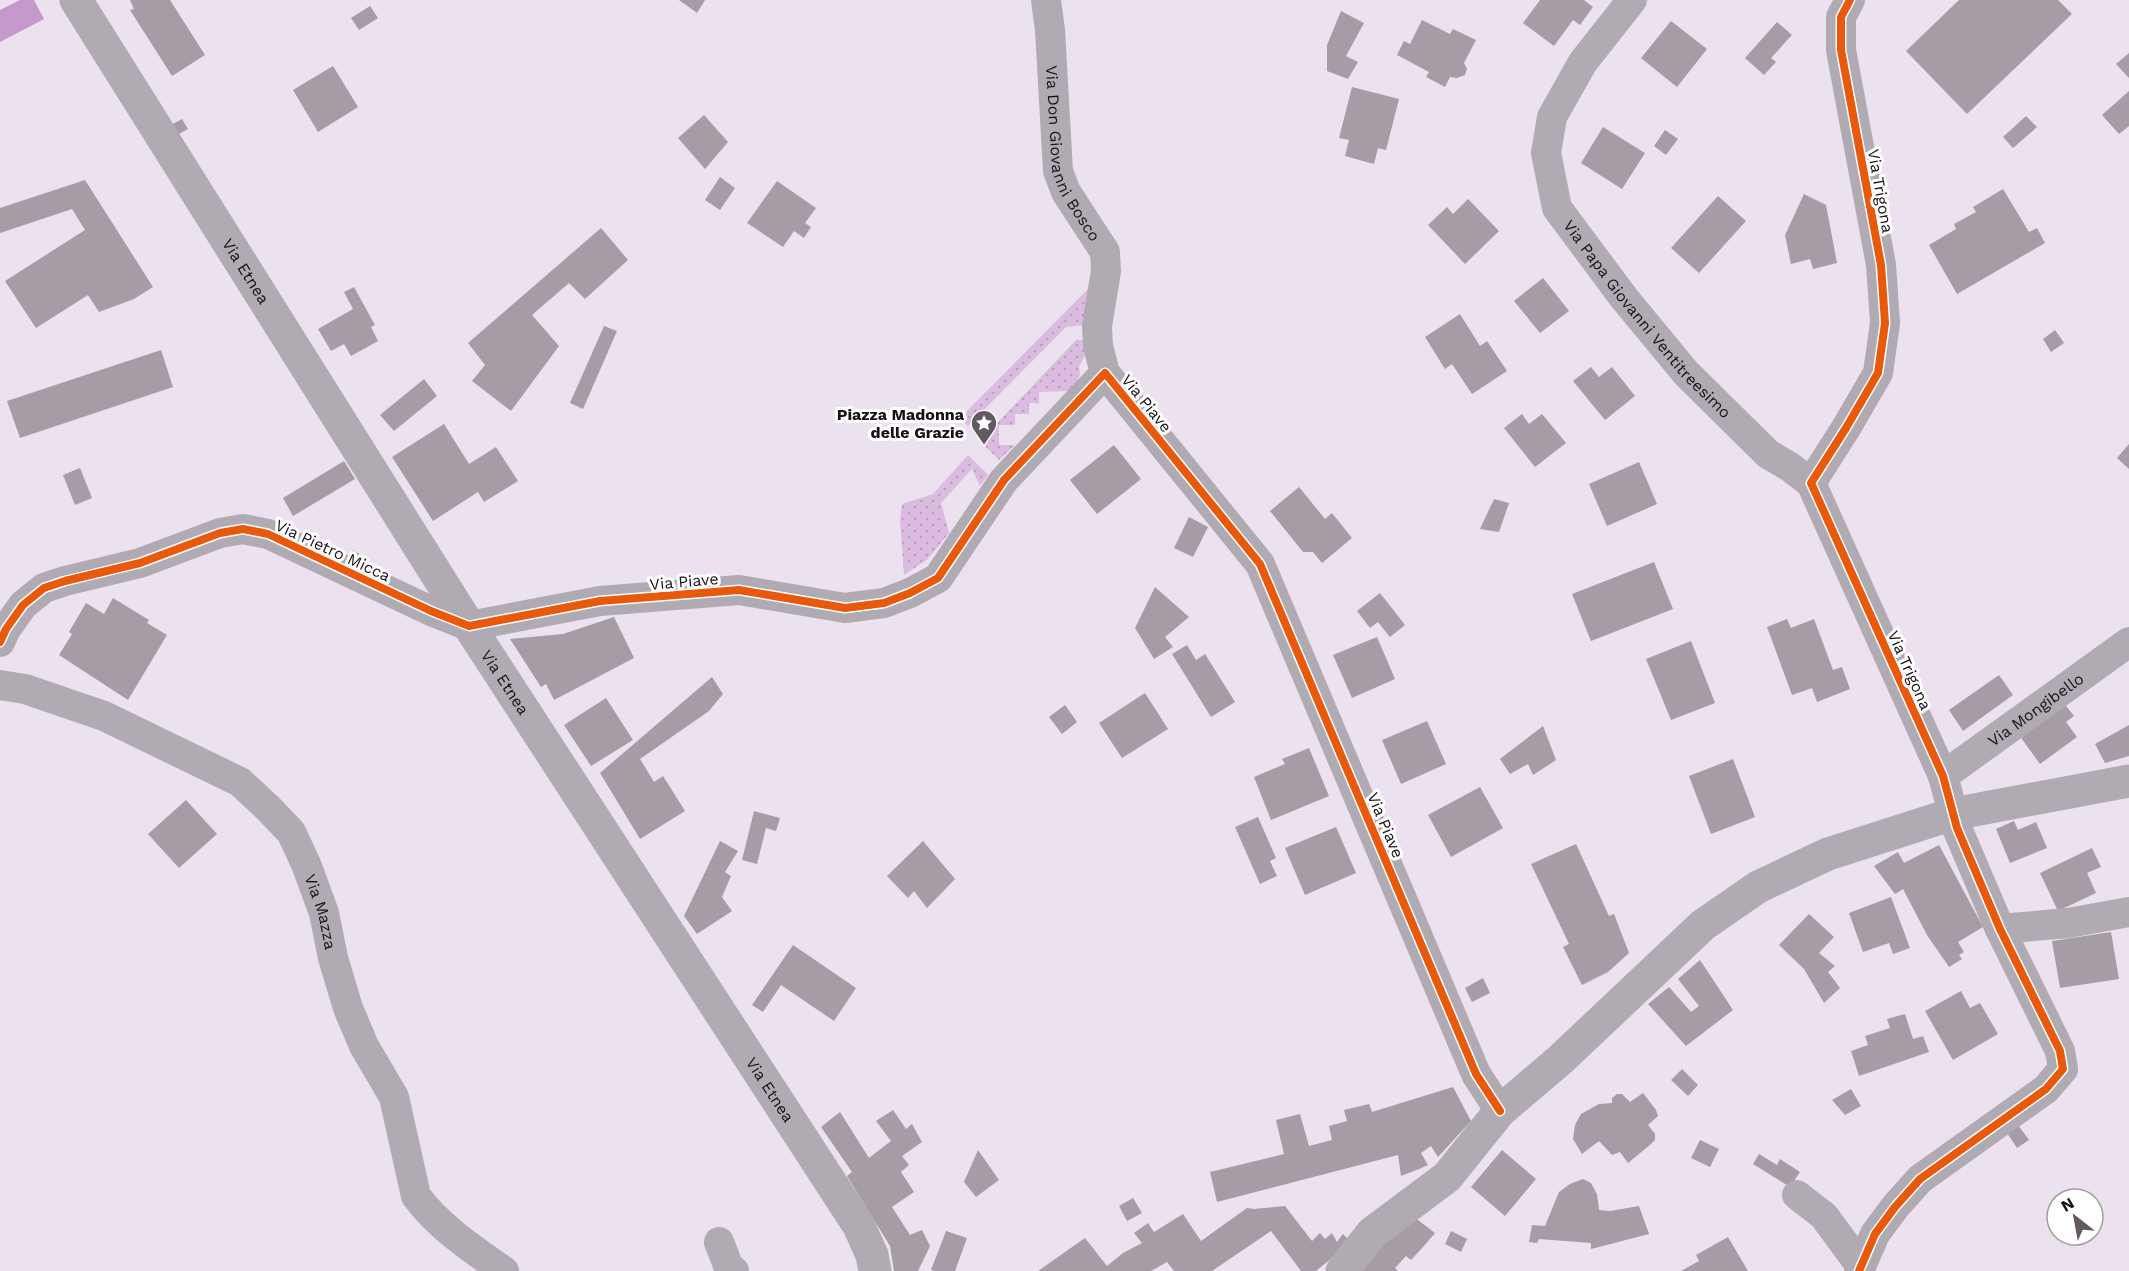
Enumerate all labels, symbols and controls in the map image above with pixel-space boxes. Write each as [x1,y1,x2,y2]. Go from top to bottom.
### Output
street label: Via Don Giovanni Bosco [1042,65,1104,245]
street label: Via Trigona [1864,148,1897,234]
street label: Via Papa Giovanni Ventitreesimo [1559,216,1735,422]
street label: Via Etnea [218,235,273,308]
street label: Via Piave [1117,370,1176,436]
place label: Piazza Madonna delle Grazie [837,405,965,442]
place icon: Piazza Madonna delle Grazie [969,408,999,446]
street label: Via Pietro Micca [272,515,393,585]
street label: Via Piave [649,569,719,594]
street label: Via Trigona [1884,628,1935,713]
street label: Via Etnea [477,646,533,718]
street label: Via Mongibello [1984,669,2087,751]
street label: Via Piave [1363,790,1408,861]
street label: Via Mazza [301,872,340,951]
street label: Via Etnea [742,1054,798,1126]
north arrow [2045,1187,2105,1247]
text: N [2058,1193,2078,1216]

